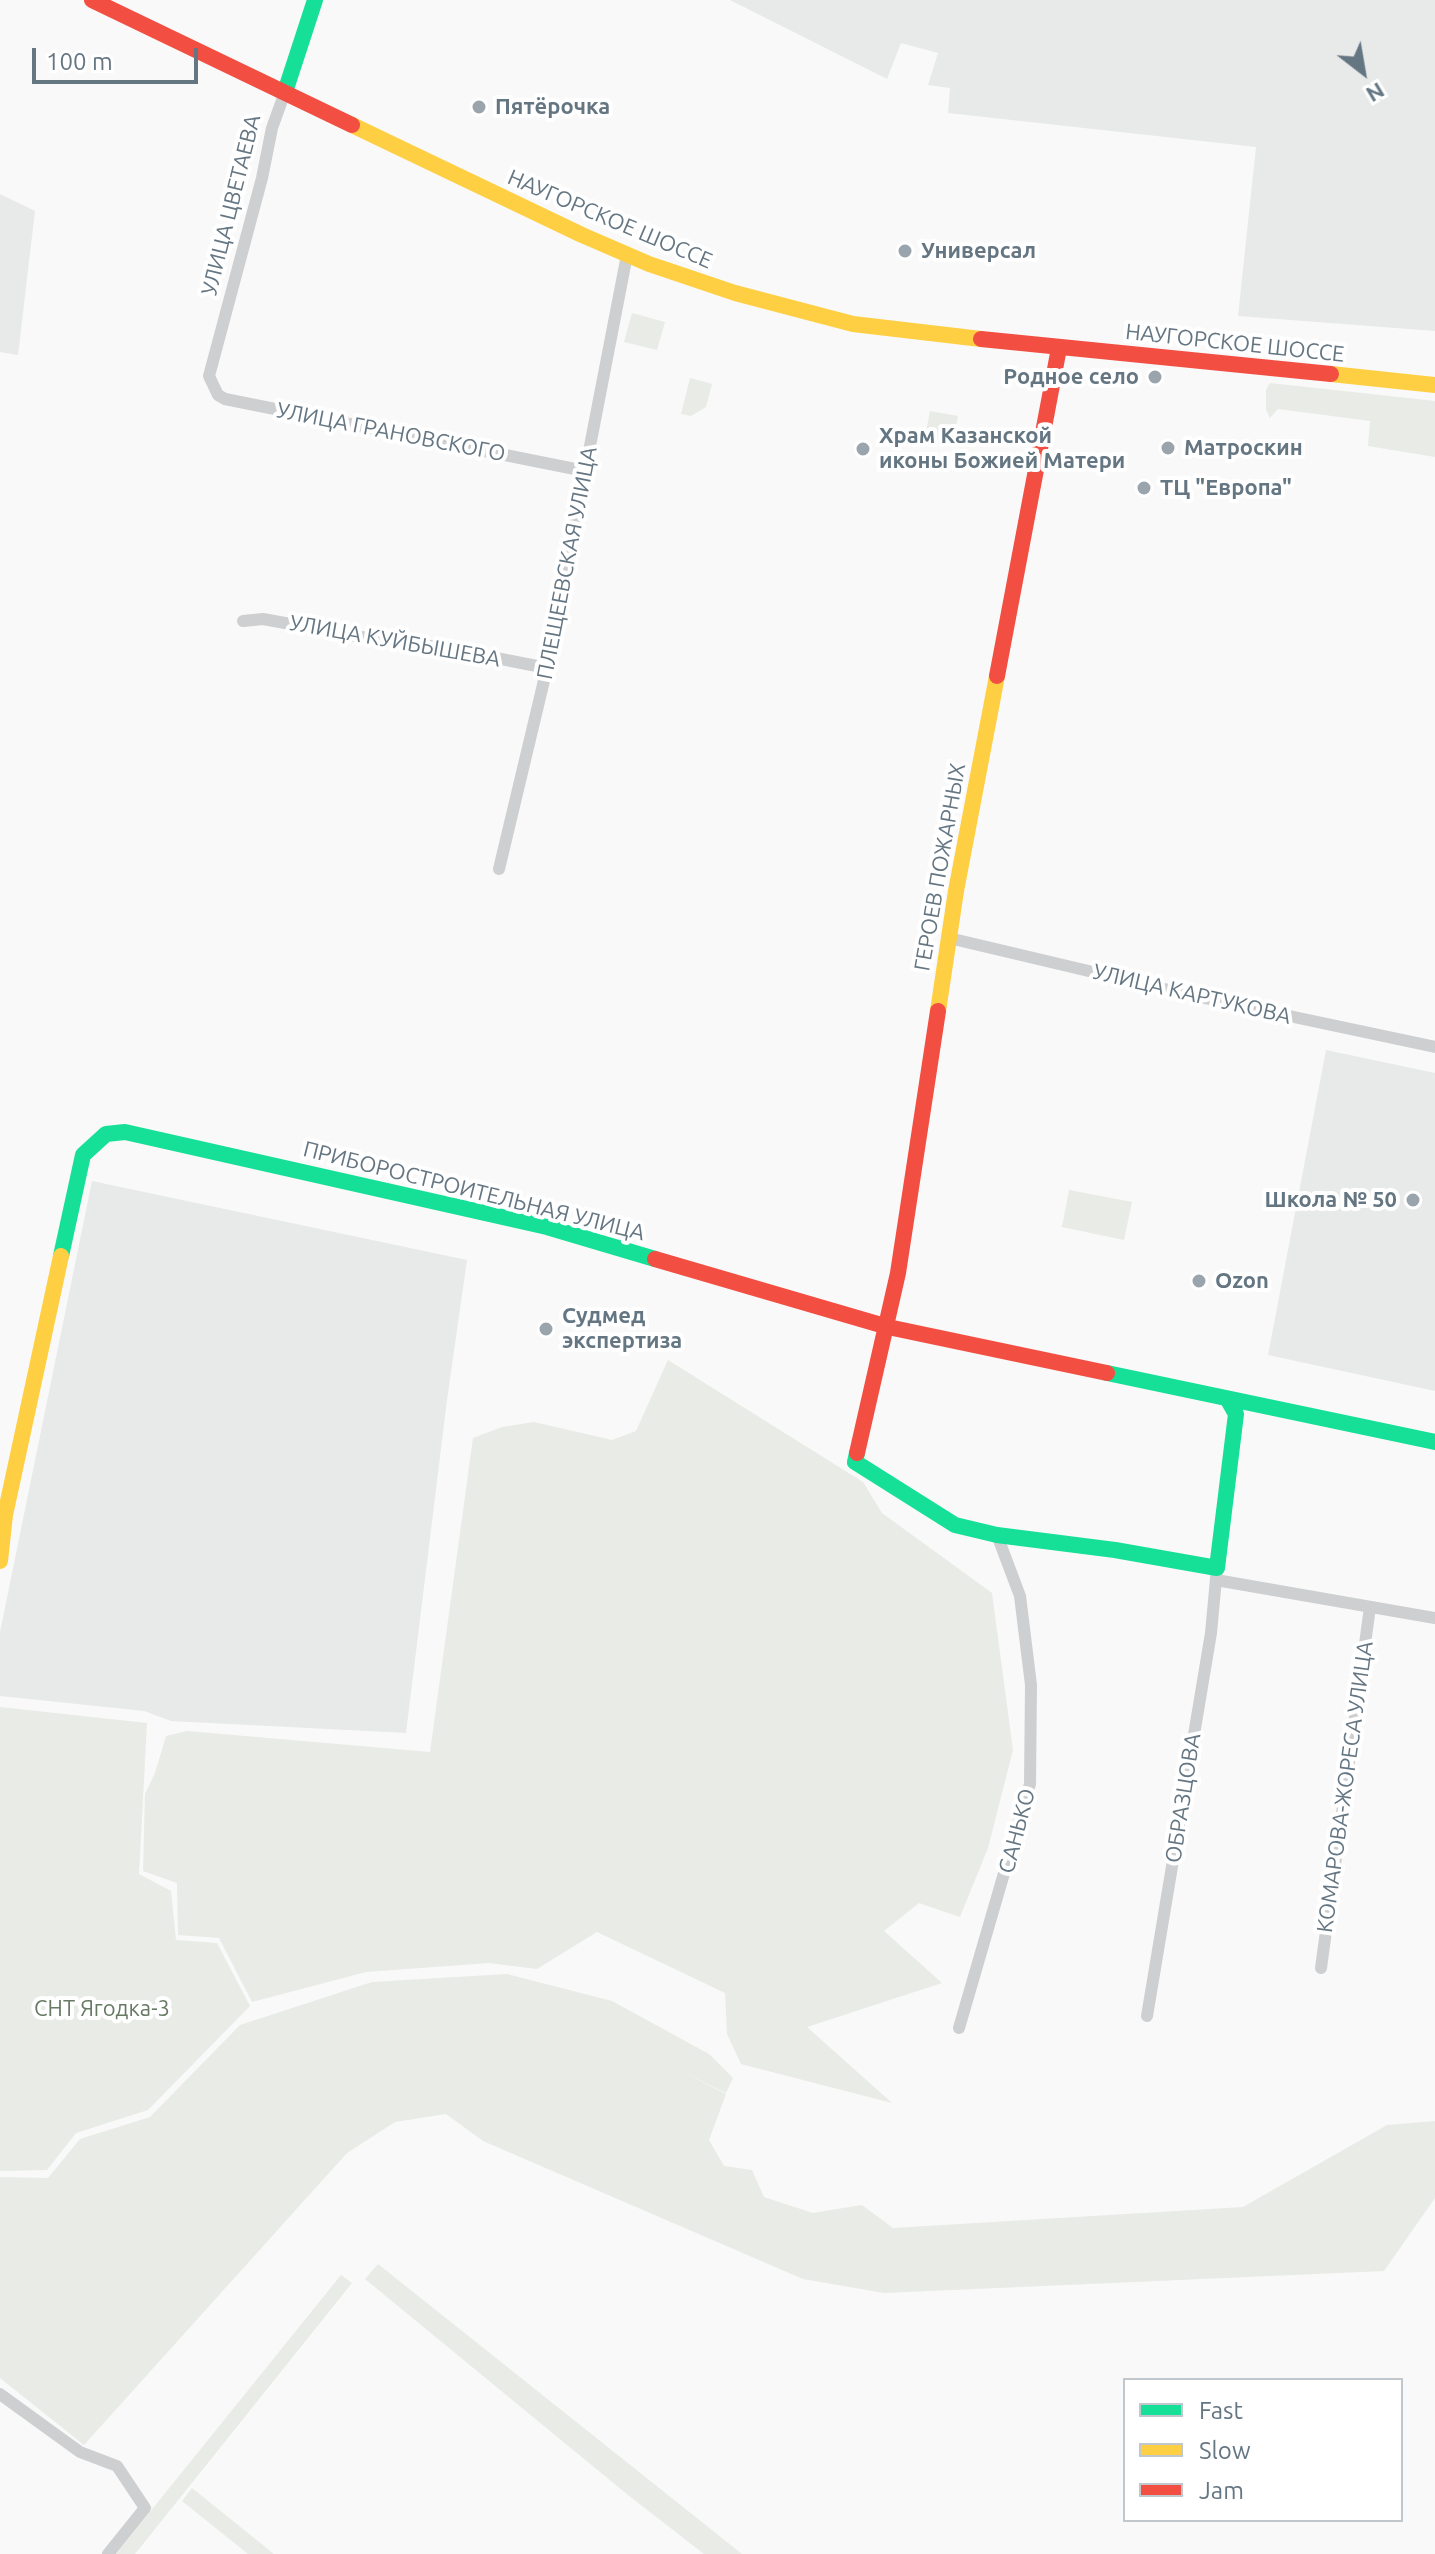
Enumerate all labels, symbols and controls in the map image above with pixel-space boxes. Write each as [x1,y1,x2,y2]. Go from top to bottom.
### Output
scale bar [36,32,202,82]
north arrow [1323,32,1403,112]
text: 100 m [46,48,113,75]
text: N [1362,78,1389,108]
place label: Пятёрочка [495,94,610,120]
marker: Пятёрочка [470,98,488,116]
street label: УЛИЦА ЦВЕТАЕВА [196,112,266,298]
street label: НАУГОРСКОЕ ШОССЕ [504,164,716,274]
place label: Универсал [921,238,1036,264]
marker: Универсал [896,242,914,260]
street label: НАУГОРСКОЕ ШОССЕ [1124,318,1346,368]
place label: Родное село [1003,364,1139,390]
marker: Родное село [1146,368,1164,386]
street label: УЛИЦА ГРАНОВСКОГО [274,397,508,467]
place label: Храм Казанской иконы Божией Матери [879,423,1125,474]
place label: Матроскин [1184,435,1303,461]
marker: Матроскин [1159,439,1177,457]
marker: Храм Казанской иконы Божией Матери [854,440,872,458]
street label: ПЛЕЩЕЕВСКАЯ УЛИЦА [531,444,603,682]
place label: ТЦ "Европа" [1160,475,1292,501]
marker: ТЦ "Европа" [1135,479,1153,497]
street label: УЛИЦА КУЙБЫШЕВА [288,609,502,673]
street label: ГЕРОЕВ ПОЖАРНЫХ [909,761,971,973]
street label: УЛИЦА КАРТУКОВА [1090,958,1294,1030]
street label: ПРИБОРОСТРОИТЕЛЬНАЯ УЛИЦА [300,1136,648,1246]
place label: Школа № 50 [1264,1187,1397,1213]
marker: Школа № 50 [1404,1191,1422,1209]
place label: Ozon [1215,1268,1269,1294]
marker: Ozon [1190,1272,1208,1290]
place label: Судмед экспертиза [562,1303,682,1354]
marker: Судмед экспертиза [537,1320,555,1338]
street label: КОМАРОВА-ЖОРЕСА УЛИЦА [1311,1640,1379,1934]
street label: ОБРАЗЦОВА [1160,1731,1206,1865]
street label: САНЬКО [993,1786,1041,1876]
park label: СНТ Ягодка-3 [34,1996,170,2022]
legend [1123,2378,1403,2522]
text: Fast [1199,2397,1243,2424]
text: Slow [1199,2437,1251,2464]
text: Jam [1199,2477,1244,2504]

